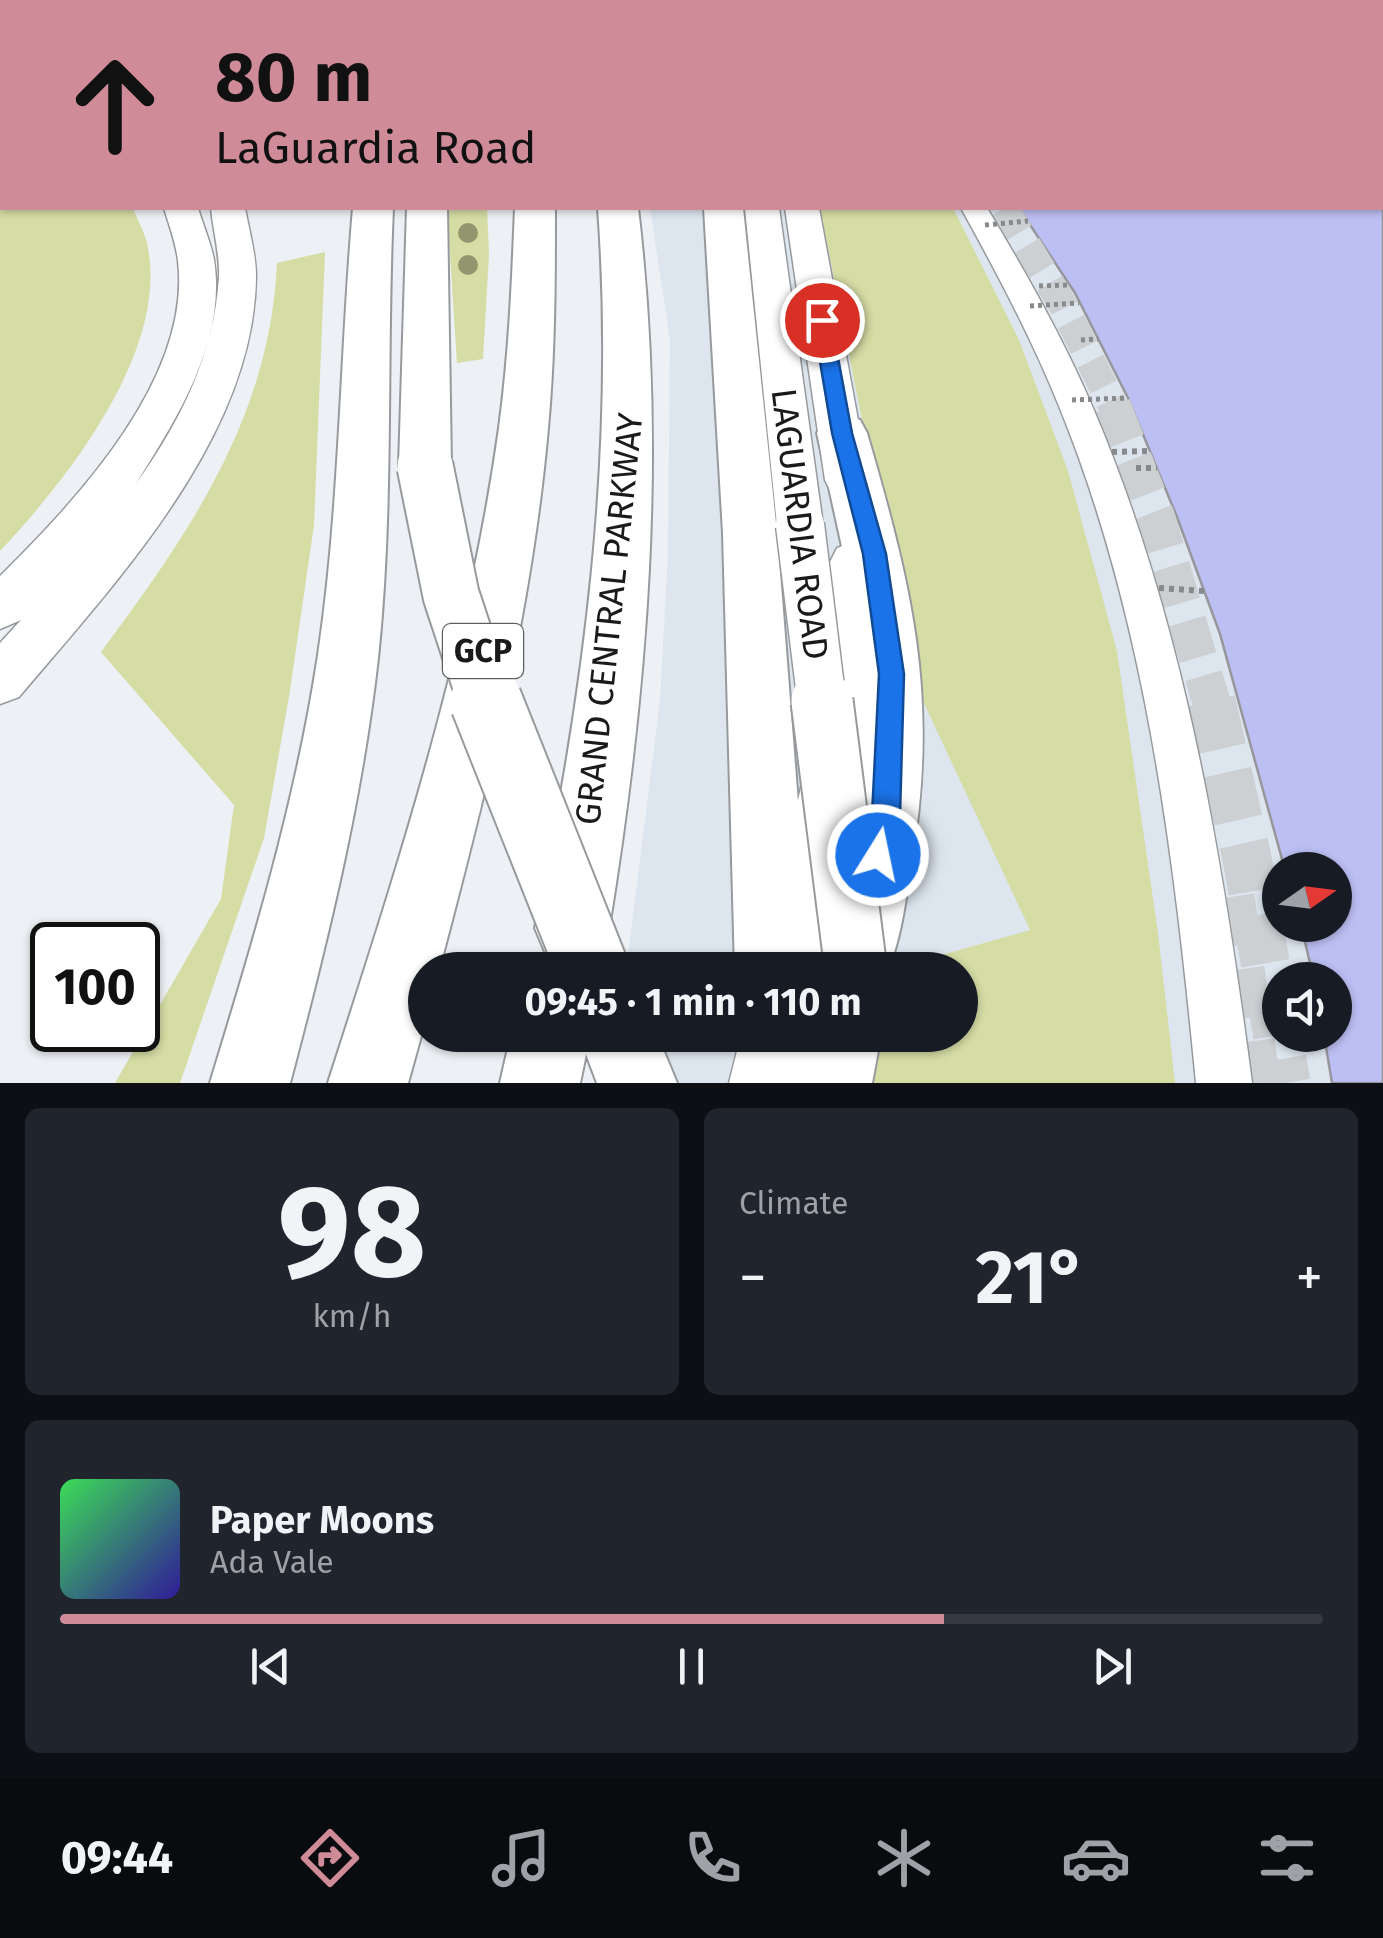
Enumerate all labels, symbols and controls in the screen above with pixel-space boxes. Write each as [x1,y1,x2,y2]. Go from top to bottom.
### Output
text: 80 m [215,36,372,120]
icon: ahead [50,40,180,170]
text: LaGuardia Road [215,121,536,175]
pin [780,278,865,363]
icon: arrive [795,293,850,348]
street label: LAGUARDIA ROAD [763,386,837,662]
street label: GRAND CENTRAL PARKWAY [566,410,652,827]
road number: GCP [443,624,523,678]
position arrow [826,803,930,907]
north arrow [1262,852,1352,942]
map controls [1262,852,1352,1052]
speed limit sign: 100 [30,922,160,1052]
button: sound [1262,962,1352,1052]
text: 09:45 · 1 min · 110 m [524,979,862,1025]
text: 98 [278,1154,426,1310]
text: Climate [739,1184,848,1222]
text: 21° [976,1233,1087,1323]
text: − [739,1245,767,1311]
text: + [1296,1245,1323,1311]
text: km/h [312,1297,392,1335]
text: Paper Moons [210,1497,434,1543]
text: Ada Vale [210,1543,334,1581]
icon: previous [243,1639,298,1694]
icon: pause [664,1639,719,1694]
icon: next [1085,1639,1140,1694]
icon: directions [295,1823,365,1893]
icon: music [486,1823,556,1893]
icon: phone [678,1823,748,1893]
icon: climate [869,1823,939,1893]
icon: car [1061,1823,1131,1893]
icon: filters [1252,1823,1322,1893]
text: 09:44 [61,1831,173,1885]

